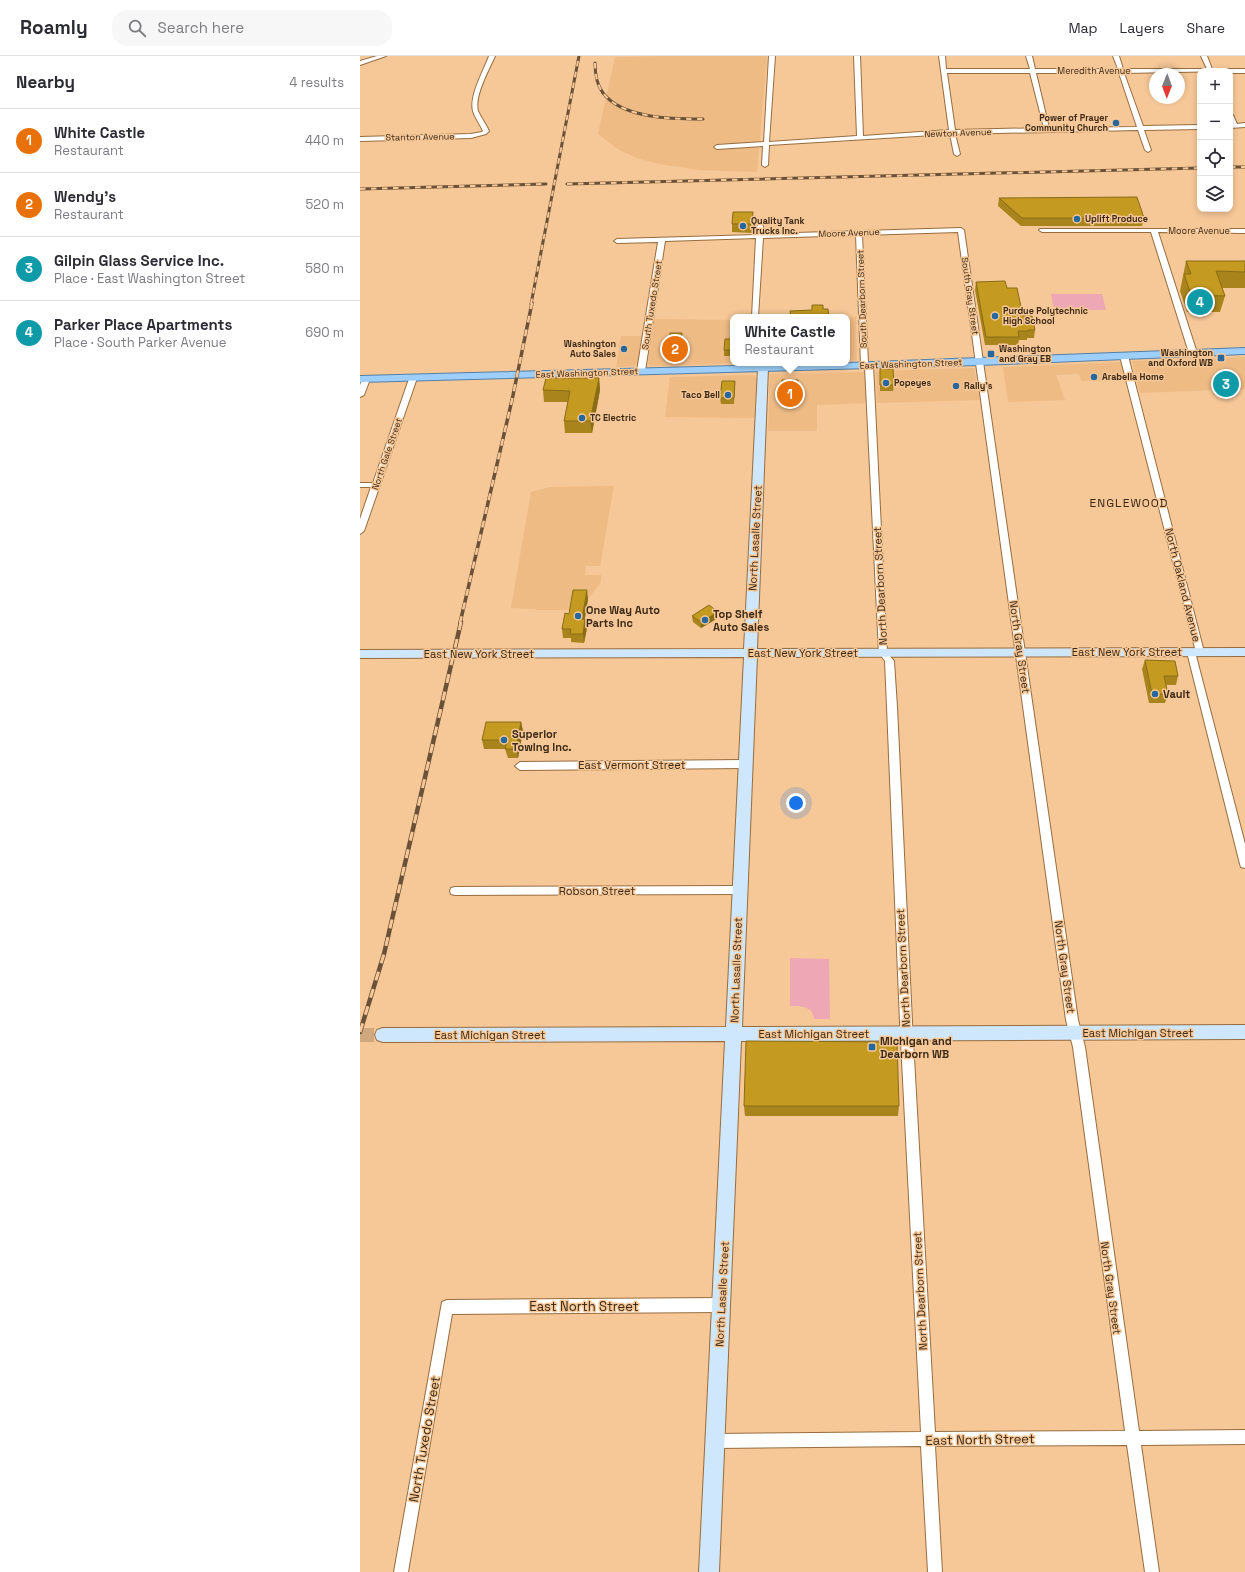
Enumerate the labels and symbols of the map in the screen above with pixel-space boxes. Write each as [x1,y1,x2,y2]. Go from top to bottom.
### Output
street label: Meredith Avenue [1057,65,1131,77]
north arrow [1149,68,1185,104]
place label: Power of Prayer Community Church [1025,112,1108,134]
marker: Power of Prayer Community Church [1111,118,1121,128]
street label: Newton Avenue [924,126,992,140]
street label: Stanton Avenue [385,130,455,144]
place label: Uplift Produce [1085,213,1148,225]
marker: Uplift Produce [1072,214,1082,224]
place label: Quality Tank Trucks Inc. [751,215,805,237]
marker: Quality Tank Trucks Inc. [738,221,748,231]
street label: Moore Avenue [1168,225,1230,237]
street label: Moore Avenue [818,226,880,240]
street label: South Dearborn Street [854,250,870,348]
street label: South Gray Street [959,256,981,336]
street label: South Tuxedo Street [639,260,665,350]
pin: 4 [1187,287,1213,317]
place label: Purdue Polytechnic High School [1003,305,1088,327]
marker: Purdue Polytechnic High School [990,311,1000,321]
pin: 2 [662,334,688,364]
place label: Washington Auto Sales [564,338,616,360]
place label: Washington and Gray EB [999,343,1051,365]
marker: Washington Auto Sales [619,344,629,354]
place label: Washington and Oxford WB [1148,347,1213,369]
marker: Washington and Gray EB [986,349,996,359]
marker: Washington and Oxford WB [1216,353,1226,363]
street label: East Washington Street [859,356,963,372]
street label: East Washington Street [535,365,639,381]
pin: 3 [1213,369,1239,399]
place label: Arabella Home [1102,371,1164,383]
marker: Arabella Home [1089,372,1099,382]
place label: Popeyes [894,377,932,389]
marker: Popeyes [881,378,891,388]
pin: 1 [777,379,803,409]
place label: Rally's [964,380,993,392]
marker: Rally's [951,381,961,391]
place label: Taco Bell [681,389,720,401]
marker: Taco Bell [723,390,733,400]
place label: TC Electric [590,412,636,424]
marker: TC Electric [577,413,587,423]
street label: North Gale Street [369,416,405,492]
street label: North Lasalle Street [745,485,765,591]
district label: ENGLEWOOD [1089,495,1169,511]
street label: North Dearborn Street [870,527,890,645]
street label: North Oakland Avenue [1162,527,1204,643]
street label: North Gray Street [1007,600,1033,694]
place label: One Way Auto Parts Inc [586,603,660,630]
place label: Top Shelf Auto Sales [713,607,769,634]
marker: One Way Auto Parts Inc [573,611,583,621]
marker: Top Shelf Auto Sales [700,615,710,625]
street label: East New York Street [1072,645,1182,659]
street label: East New York Street [748,646,858,660]
street label: East New York Street [424,647,534,661]
place label: Vault [1163,687,1190,701]
marker: Vault [1150,689,1160,699]
place label: Superior Towing Inc. [512,727,572,754]
marker: Superior Towing Inc. [499,735,509,745]
street label: East Vermont Street [578,758,686,772]
your location [786,793,806,813]
street label: Robson Street [559,884,635,898]
street label: North Dearborn Street [893,909,913,1027]
street label: North Lasalle Street [727,917,745,1023]
street label: North Gray Street [1052,920,1078,1014]
street label: East Michigan Street [1083,1026,1193,1040]
street label: East Michigan Street [759,1027,869,1041]
street label: East Michigan Street [435,1028,545,1042]
place label: Michigan and Dearborn WB [880,1034,952,1061]
marker: Michigan and Dearborn WB [867,1042,877,1052]
street label: North Dearborn Street [910,1232,930,1350]
street label: North Lasalle Street [712,1241,732,1347]
street label: North Gray Street [1098,1241,1124,1335]
street label: East North Street [529,1298,639,1315]
street label: North Tuxedo Street [405,1375,444,1503]
street label: East North Street [925,1430,1035,1449]

